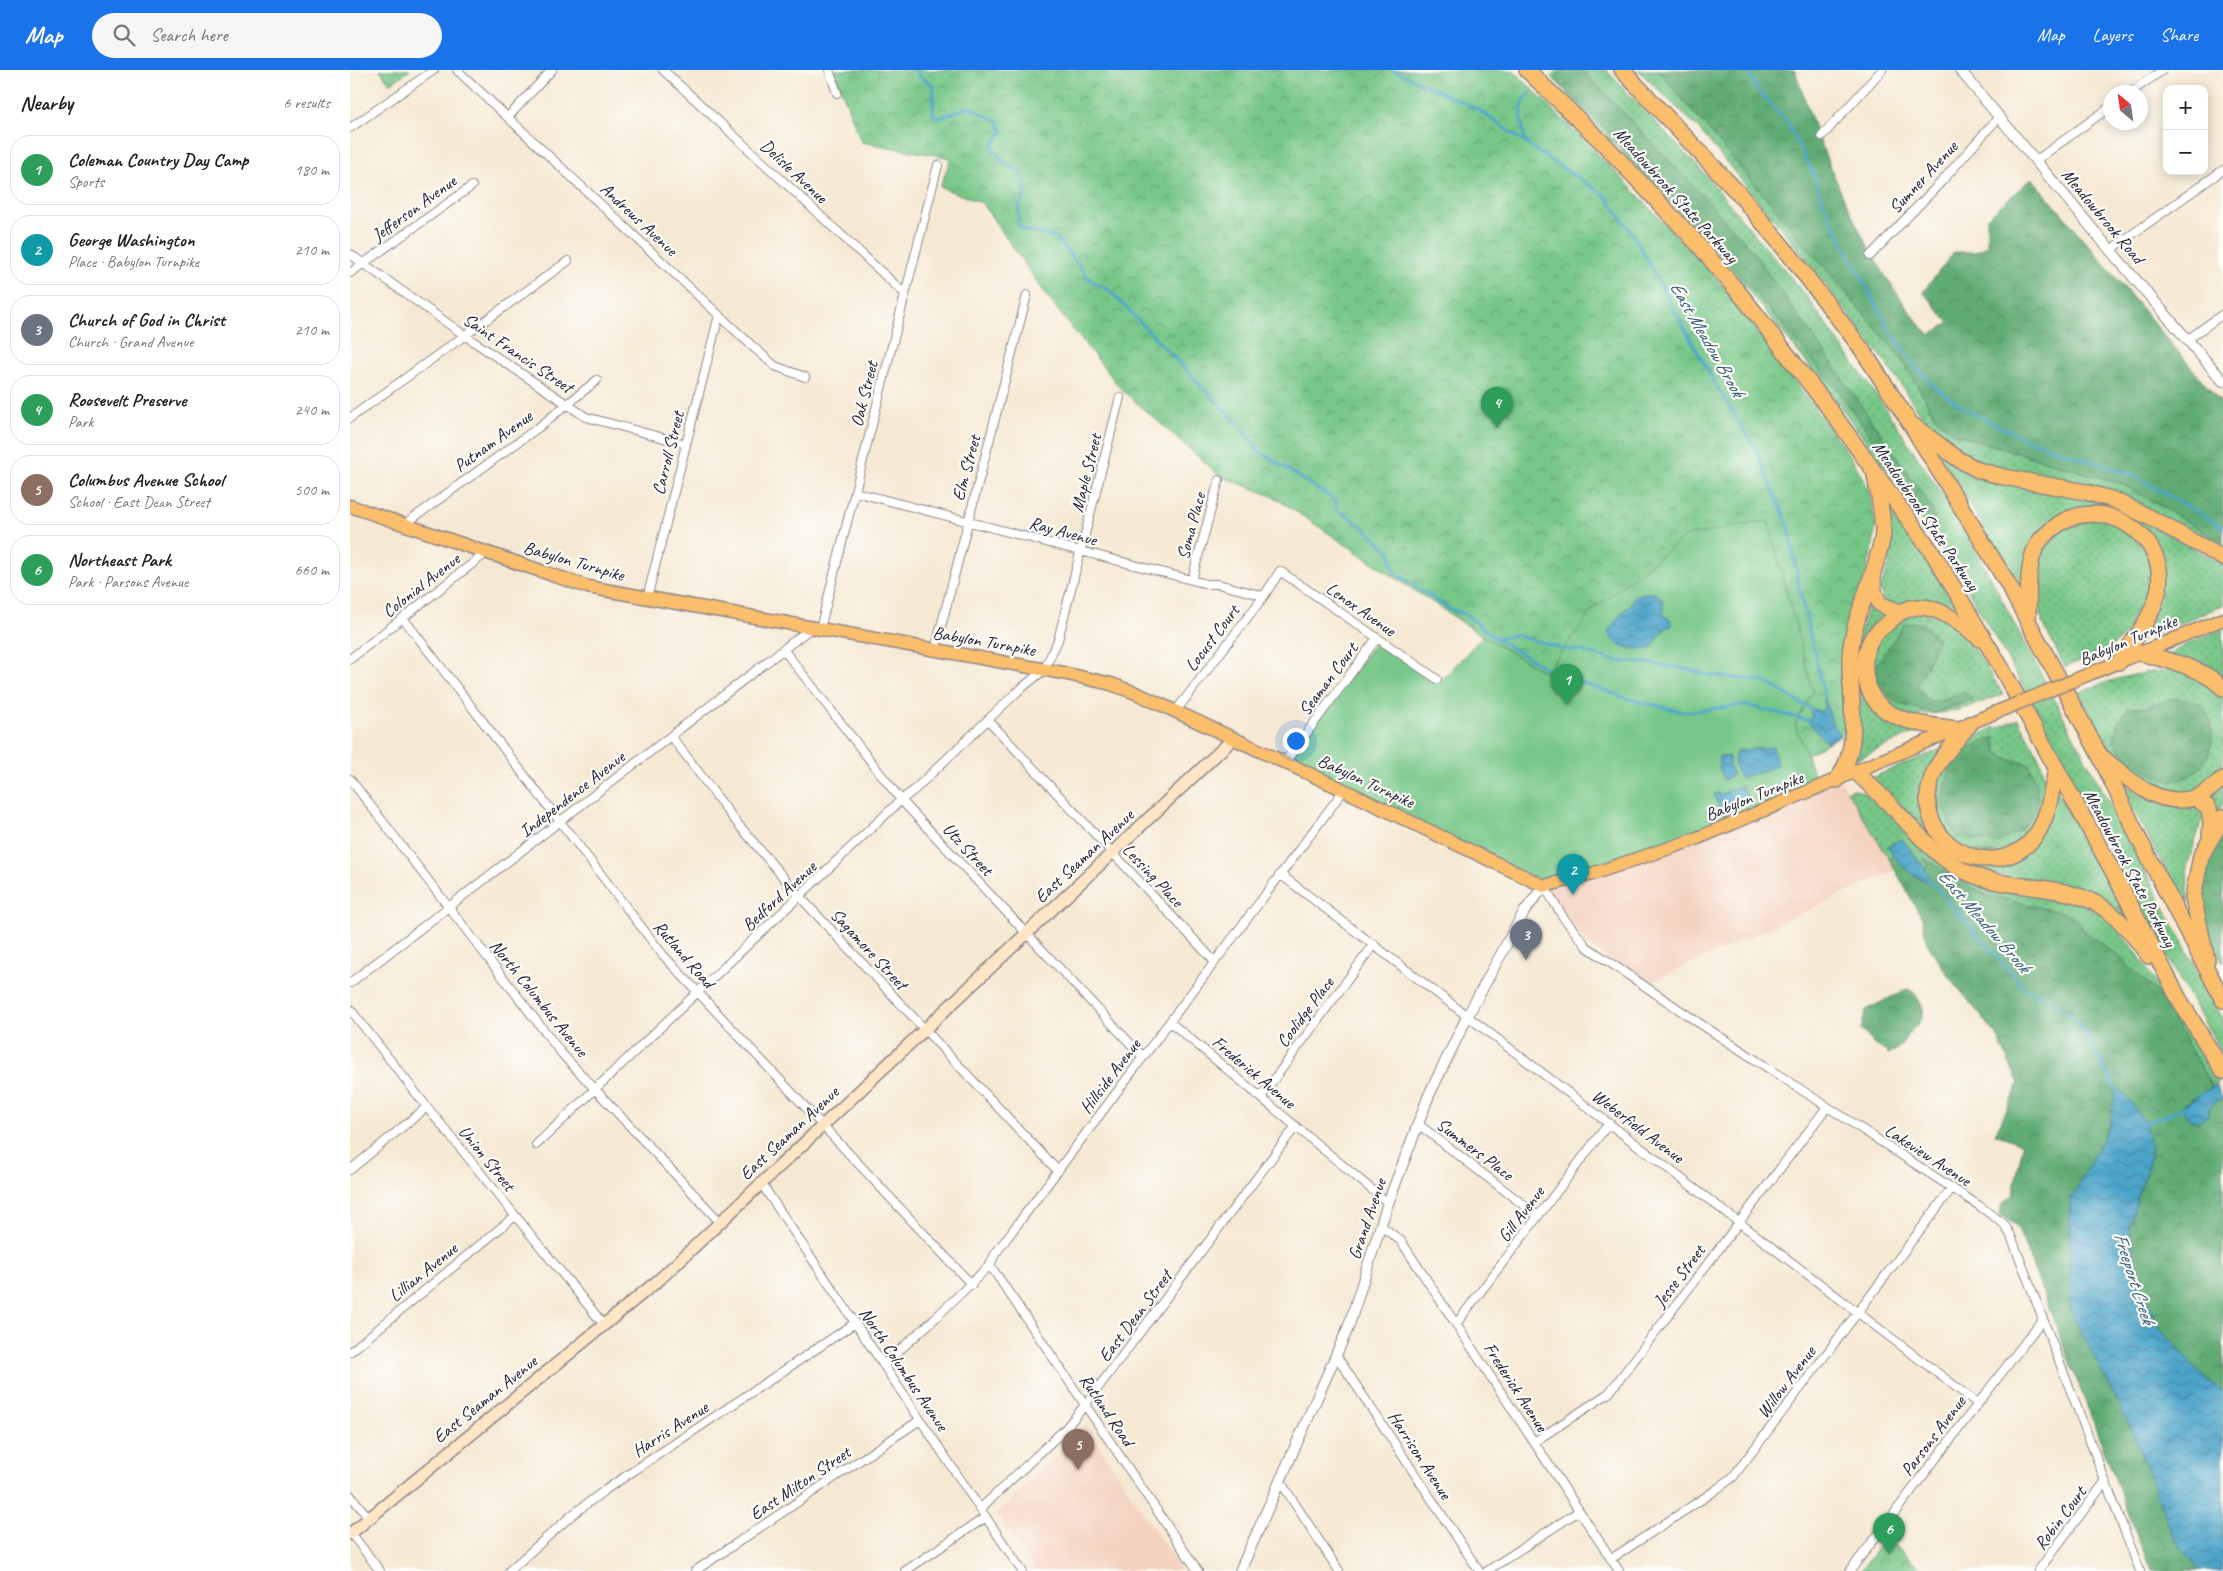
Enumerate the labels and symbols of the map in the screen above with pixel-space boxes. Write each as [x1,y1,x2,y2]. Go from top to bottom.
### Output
north arrow [2103,85,2148,130]
street label: Meadowbrook State Parkway [1609,122,1744,269]
street label: Delisle Avenue [756,134,833,208]
street label: Sumner Avenue [1884,135,1963,218]
street label: Meadowbrook Road [2057,164,2151,270]
street label: Jefferson Avenue [367,169,461,247]
street label: Andrews Avenue [596,178,683,261]
water label: East Meadow Brook [1664,277,1752,404]
street label: Saint Francis Street [459,308,580,400]
street label: Oak Street [845,357,883,429]
pin: 4 [1481,387,1513,428]
street label: Putnam Avenue [449,405,537,477]
street label: Carroll Street [647,407,689,497]
street label: Maple Street [1066,430,1107,514]
street label: Elm Street [947,431,986,503]
street label: Meadowbrook State Parkway [1868,437,1985,596]
street label: Soma Place [1172,489,1211,562]
street label: Ray Avenue [1027,511,1100,551]
street label: Babylon Turnpike [521,536,628,586]
street label: Colonial Avenue [378,547,465,622]
street label: Lenox Avenue [1322,577,1401,642]
street label: Locust Court [1180,599,1245,676]
street label: Babylon Turnpike [2076,609,2181,670]
street label: Babylon Turnpike [931,621,1038,661]
street label: Seaman Court [1294,637,1364,720]
pin: 1 [1551,664,1583,705]
your location [1283,728,1309,754]
street label: Independence Avenue [515,745,630,842]
street label: Babylon Turnpike [1314,749,1419,813]
street label: Babylon Turnpike [1702,766,1807,826]
street label: Meadowbrook State Parkway [2079,785,2182,952]
street label: East Seaman Avenue [1030,804,1139,908]
street label: Utz Street [938,818,999,882]
street label: Lessing Place [1118,838,1189,912]
pin: 2 [1557,854,1589,895]
street label: Bedford Avenue [737,855,821,936]
water label: East Meadow Brook [1933,865,2038,981]
street label: Sagamore Street [826,904,914,996]
street label: Rutland Road [649,916,721,994]
pin: 3 [1510,919,1542,960]
street label: North Columbus Avenue [485,935,594,1062]
street label: Coolidge Place [1271,972,1339,1051]
street label: Frederick Avenue [1208,1031,1301,1114]
street label: Hillside Avenue [1075,1033,1146,1118]
street label: East Seaman Avenue [735,1081,844,1185]
street label: Weberfield Avenue [1588,1084,1689,1168]
street label: Summers Place [1432,1113,1519,1186]
street label: Lakeview Avenue [1881,1119,1976,1192]
street label: Union Street [454,1121,521,1197]
street label: Grand Avenue [1343,1175,1391,1262]
street label: Gill Avenue [1493,1181,1550,1246]
water label: Freeport Creek [2108,1229,2161,1330]
street label: Lillian Avenue [384,1237,463,1306]
street label: Jesse Street [1648,1239,1711,1312]
street label: East Dean Street [1093,1264,1178,1366]
street label: North Columbus Avenue [855,1303,954,1436]
street label: Frederick Avenue [1479,1338,1554,1437]
street label: Willow Avenue [1752,1341,1821,1422]
street label: East Seaman Avenue [428,1350,542,1448]
street label: Rutland Road [1075,1370,1141,1453]
street label: Parsons Avenue [1896,1391,1971,1480]
street label: Harris Avenue [628,1396,713,1462]
street label: Harrison Avenue [1383,1407,1457,1504]
pin: 5 [1062,1429,1094,1470]
street label: East Milton Street [745,1440,856,1525]
street label: Robin Court [2029,1480,2092,1554]
pin: 6 [1873,1513,1905,1554]

